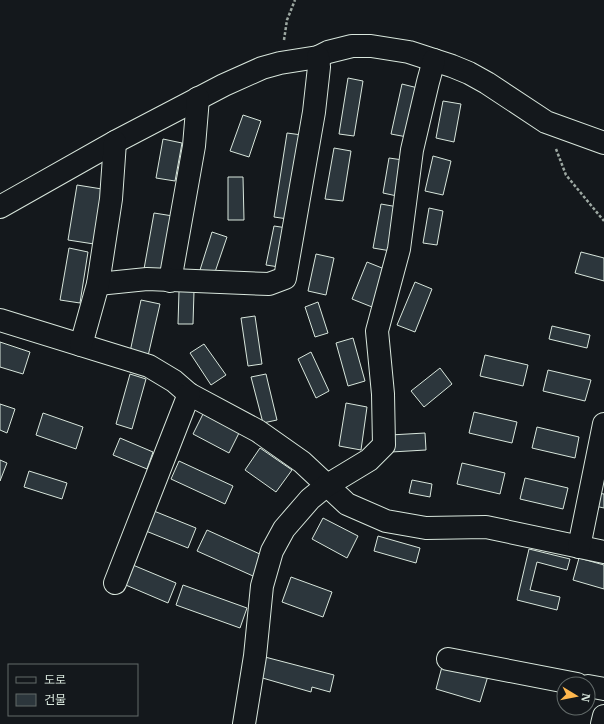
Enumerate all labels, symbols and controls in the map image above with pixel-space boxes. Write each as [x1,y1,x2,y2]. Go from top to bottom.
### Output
legend [8,664,138,716]
text: 도로 [44,672,66,687]
north arrow [556,676,596,716]
text: 건물 [44,692,66,707]
text: N [578,692,593,704]

